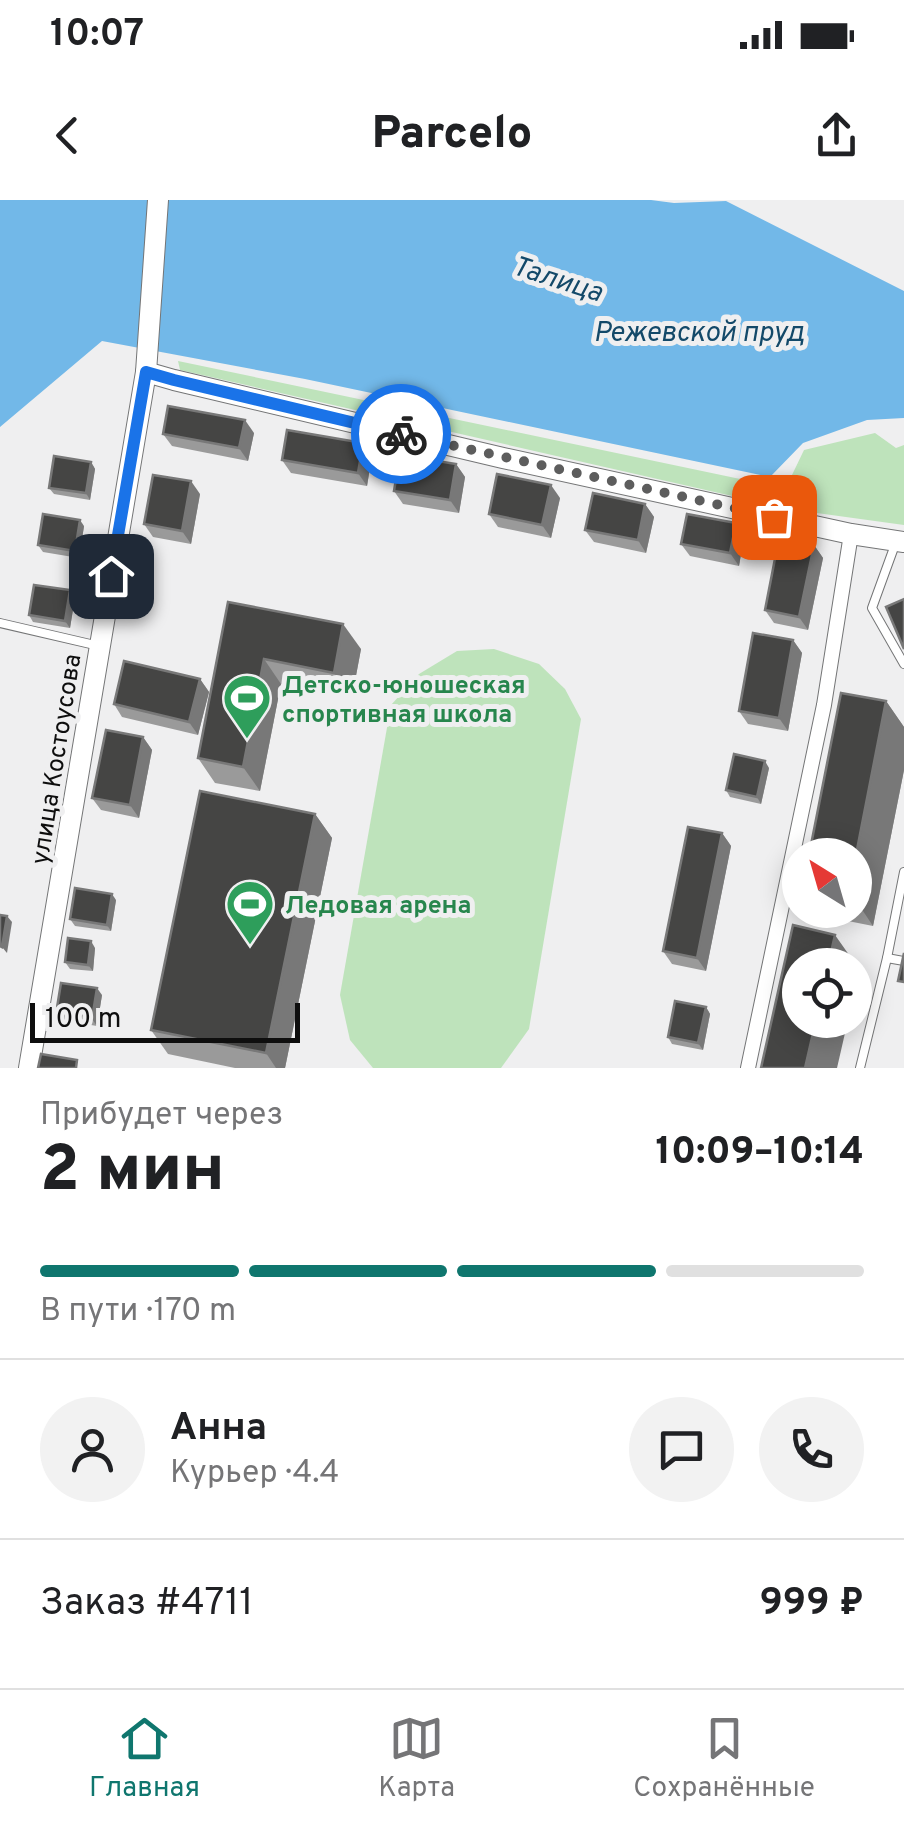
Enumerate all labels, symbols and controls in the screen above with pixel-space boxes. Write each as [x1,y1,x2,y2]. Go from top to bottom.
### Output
text: 10:07 [50,11,144,60]
text: Parcelo [372,107,532,164]
icon: back [40,108,95,163]
icon: share [809,108,864,163]
water label: Талица [507,249,607,312]
water label: Режевской пруд [593,316,805,352]
courier [351,384,451,484]
icon: bike [374,407,429,462]
pin [732,475,817,560]
icon: bag [747,490,802,545]
pin [69,534,154,619]
icon: home [84,549,139,604]
street label: улица Костоусова [25,652,90,867]
place label: Детско-юношеская спортивная школа [282,671,526,732]
sports icon: Детско-юношеская спортивная школа [221,672,273,740]
north arrow [782,838,872,928]
map controls [782,838,872,1038]
sports icon: Ледовая арена [224,878,276,946]
place label: Ледовая арена [285,891,472,923]
button: locate [782,948,872,1038]
scale bar [30,998,300,1043]
text: 100 m [45,1002,121,1038]
text: Прибудет через [40,1096,283,1136]
text: 10:09–10:14 [655,1129,864,1178]
text: 2 мин [40,1132,225,1214]
text: В пути · 170 m [40,1292,236,1332]
button: person [40,1397,145,1502]
button: chat [629,1397,734,1502]
button: phone [759,1397,864,1502]
text: Анна [170,1405,267,1454]
text: Курьер · 4.4 [170,1454,339,1494]
text: Заказ #4711 [40,1580,253,1629]
text: 999 ₽ [759,1580,864,1629]
tab: Главная [89,1711,200,1807]
tab: Карта [378,1711,455,1807]
tab: Сохранённые [633,1711,815,1807]

